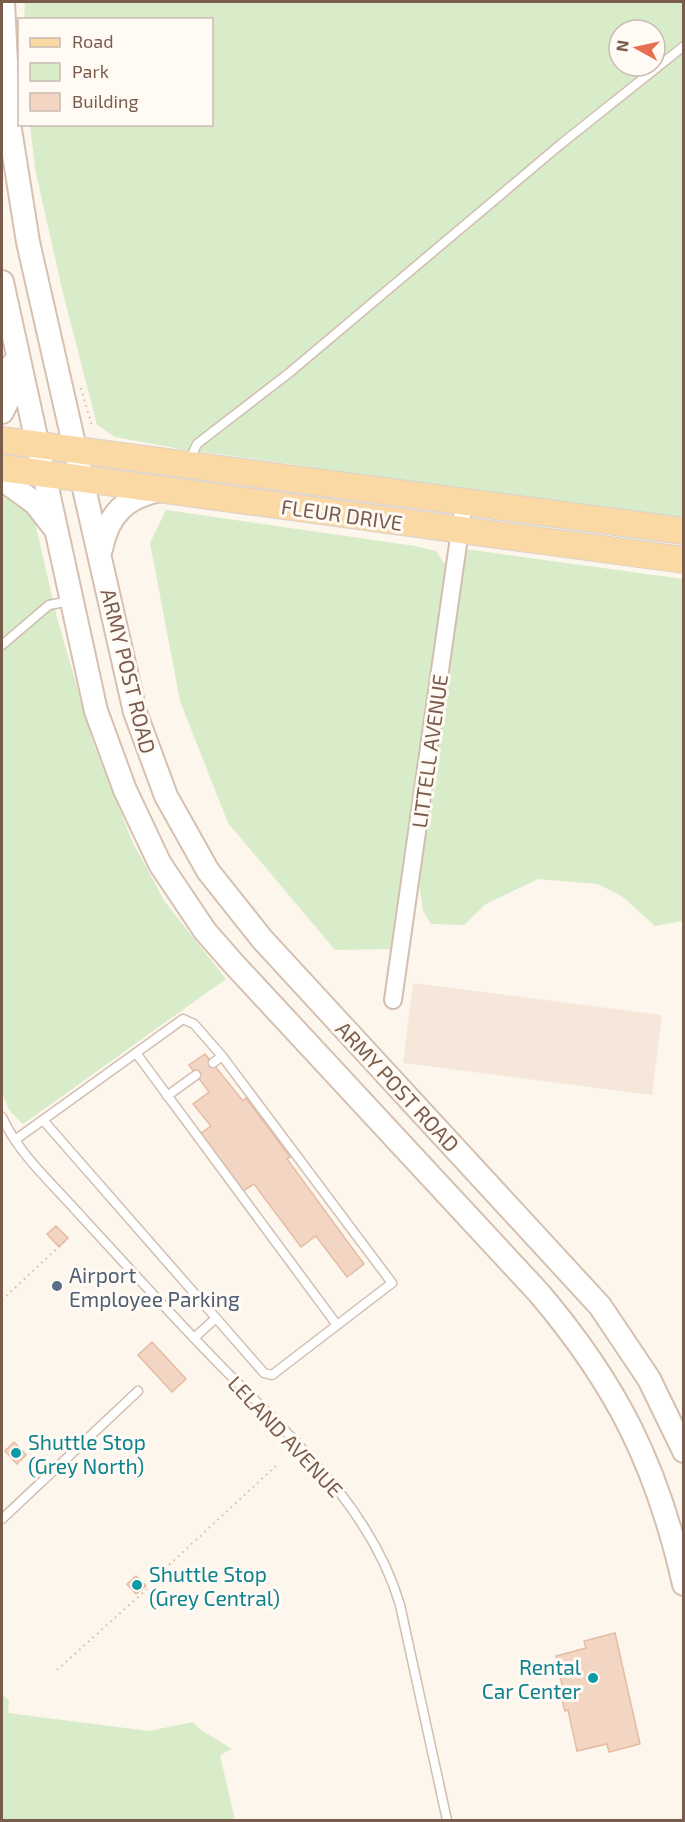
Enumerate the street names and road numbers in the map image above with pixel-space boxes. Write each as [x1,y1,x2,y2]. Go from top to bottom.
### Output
street label: FLEUR DRIVE [280,493,404,535]
street label: ARMY POST ROAD [96,586,162,756]
street label: LITTELL AVENUE [406,672,452,830]
street label: ARMY POST ROAD [331,1016,465,1156]
street label: LELAND AVENUE [223,1370,349,1502]

